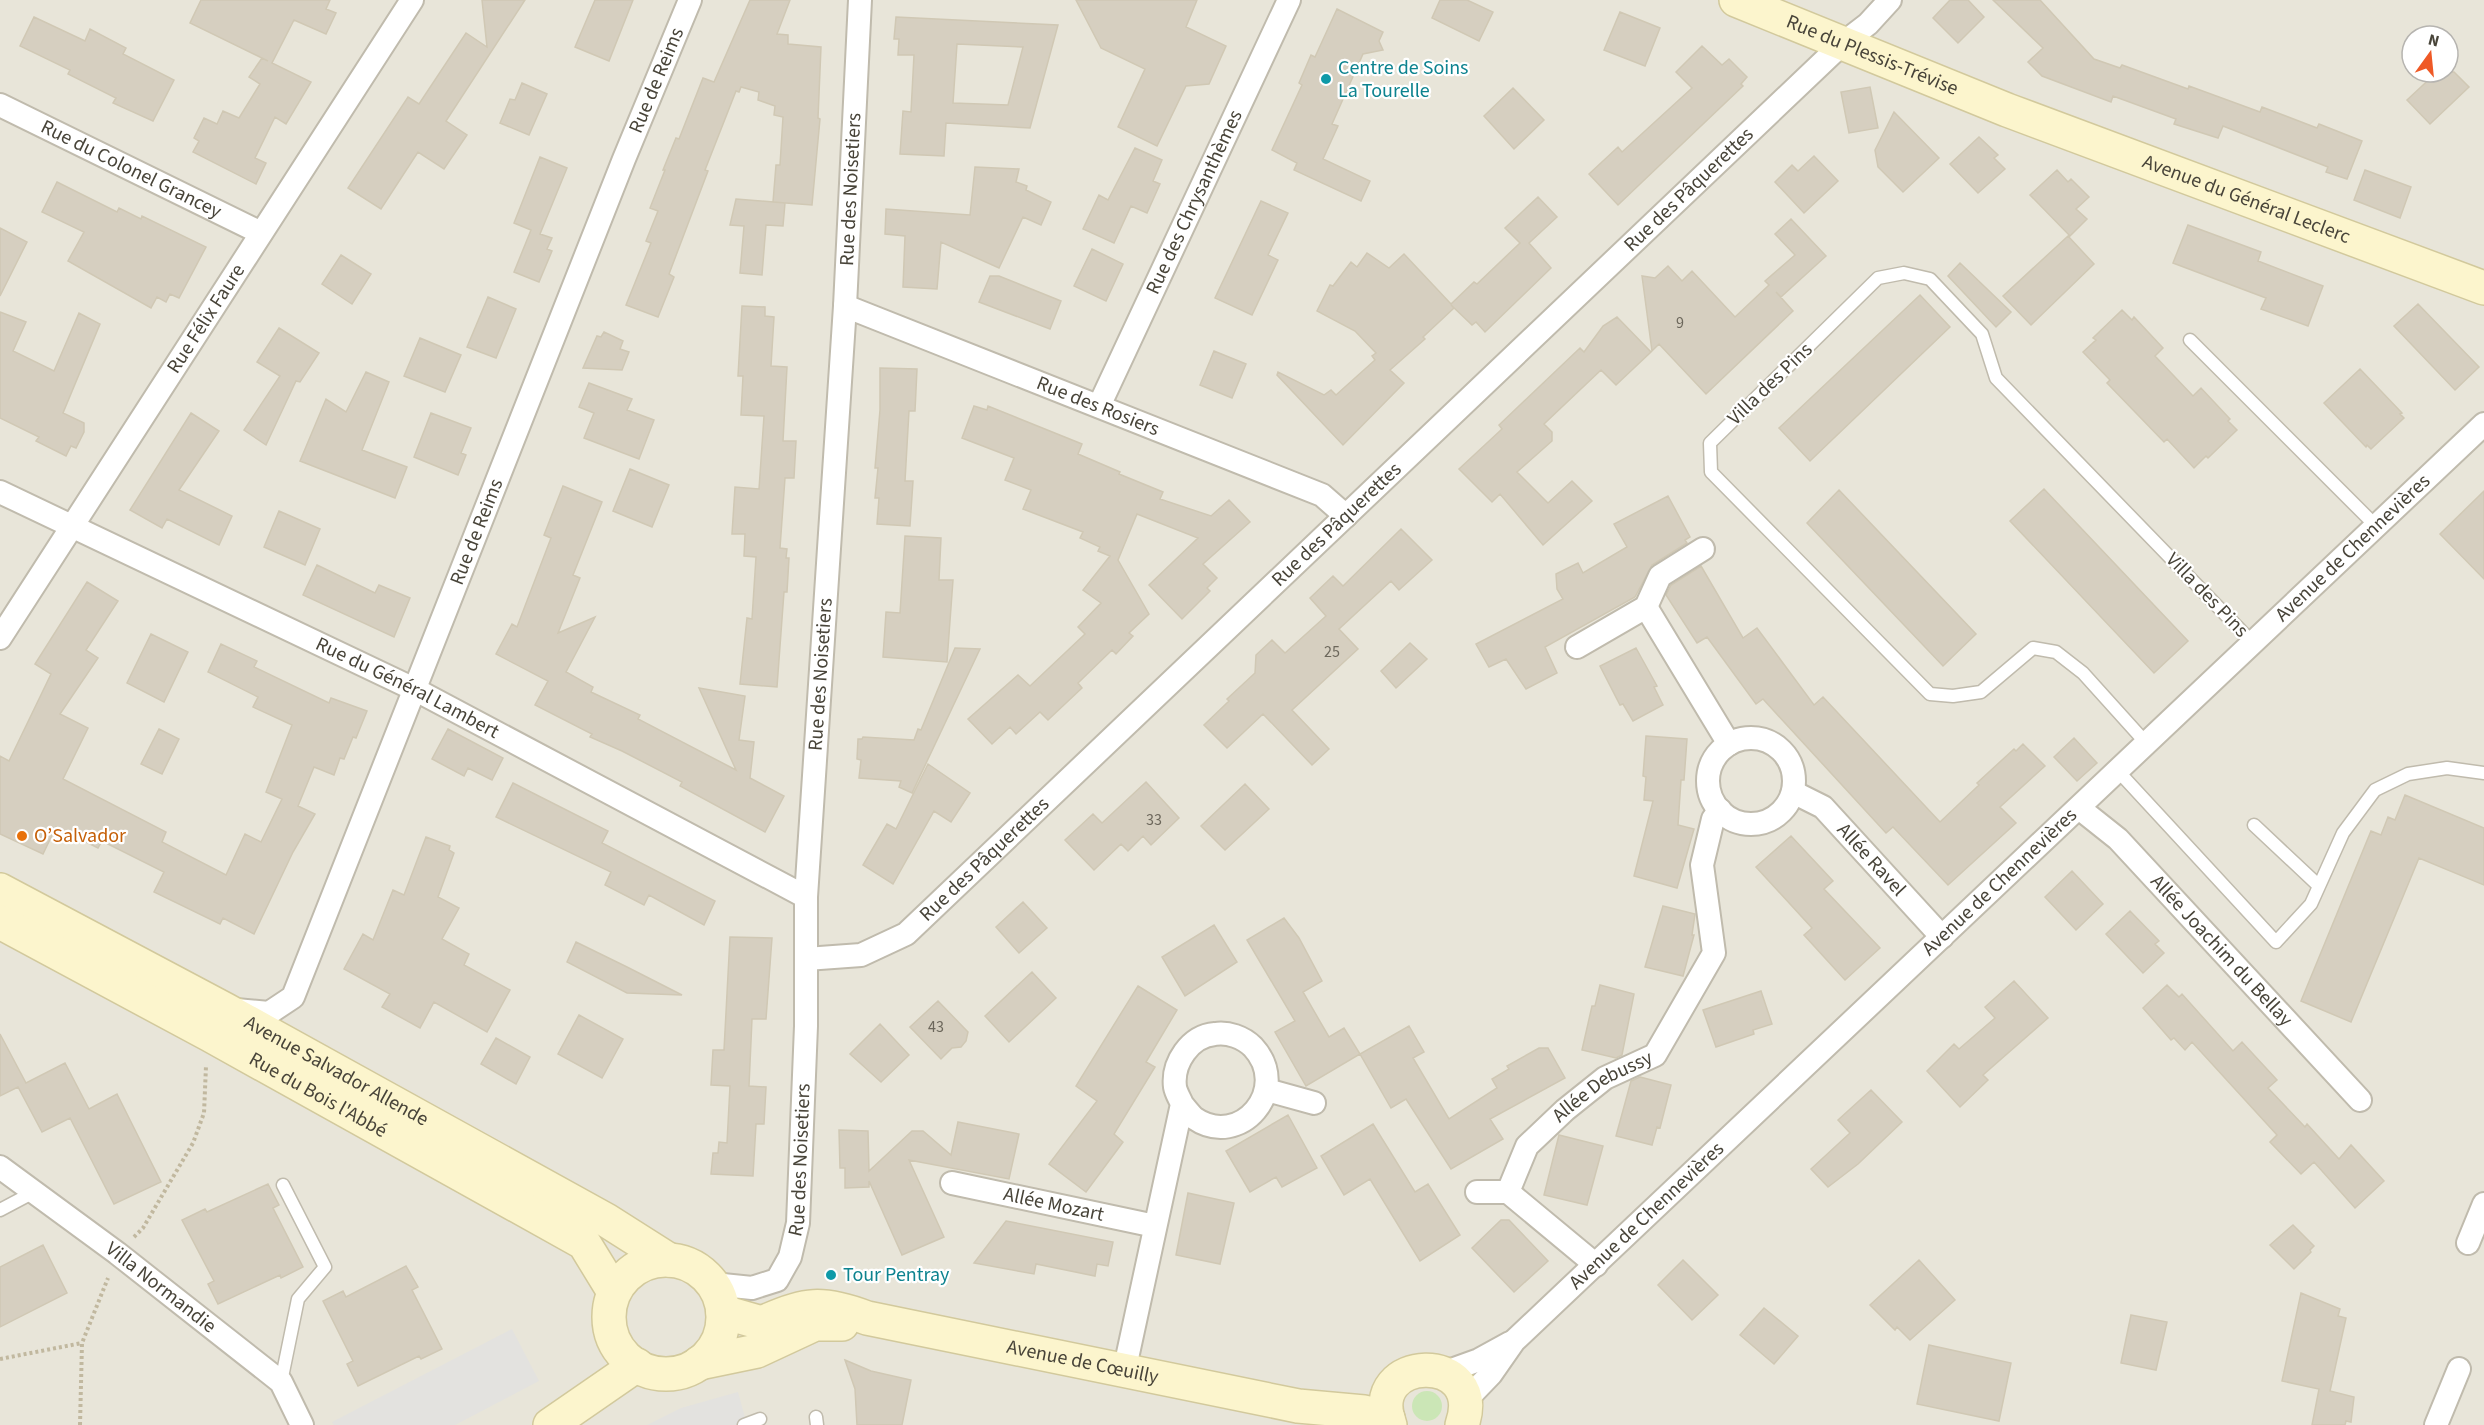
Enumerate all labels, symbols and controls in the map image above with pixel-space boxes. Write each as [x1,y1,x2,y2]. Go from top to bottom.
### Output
street label: Rue du Plessis-Trévise [1782,8,1962,103]
street label: Rue de Reims [622,23,691,138]
north arrow [2400,24,2460,84]
text: N [2426,28,2442,52]
place label: Centre de Soins La Tourelle [1338,54,1468,105]
marker: Centre de Soins La Tourelle [1319,72,1333,86]
street label: Rue des Chrysanthèmes [1139,105,1250,299]
street label: Rue des Noisetiers [833,112,868,267]
street label: Rue du Colonel Grancey [36,113,227,226]
street label: Rue des Pâquerettes [1618,121,1760,258]
street label: Avenue du Général Leclerc [2138,148,2354,251]
street label: Rue Félix Faure [160,258,252,379]
house number: 9 [1676,312,1684,334]
street label: Villa des Pins [1721,336,1819,432]
street label: Rue des Rosiers [1032,369,1164,443]
street label: Rue des Pâquerettes [1265,456,1408,593]
street label: Avenue de Chennevières [2269,468,2437,628]
street label: Rue de Reims [443,475,510,589]
street label: Villa des Pins [2159,546,2255,644]
street label: Rue des Noisetiers [802,597,840,752]
street label: Rue du Général Lambert [311,630,504,746]
house number: 25 [1324,641,1340,663]
street label: Rue des Pâquerettes [913,791,1056,928]
street label: Avenue de Chennevières [1916,802,2083,962]
house number: 33 [1146,809,1162,831]
street label: Allée Ravel [1830,817,1912,903]
place label: O’Salvador [34,822,126,850]
marker: O’Salvador [15,829,29,843]
street label: Allée Joachim du Bellay [2144,868,2300,1033]
street label: Avenue Salvador Allende [239,1009,434,1133]
house number: 43 [928,1016,944,1038]
street label: Allée Debussy [1546,1044,1658,1129]
street label: Rue du Bois l'Abbé [244,1045,392,1145]
street label: Rue des Noisetiers [781,1083,818,1239]
street label: Avenue de Chennevières [1563,1135,1730,1296]
street label: Allée Mozart [1001,1180,1107,1229]
street label: Villa Normandie [100,1235,222,1340]
place label: Tour Pentray [843,1261,950,1289]
marker: Tour Pentray [824,1268,838,1282]
street label: Avenue de Cœuilly [1004,1333,1162,1391]

